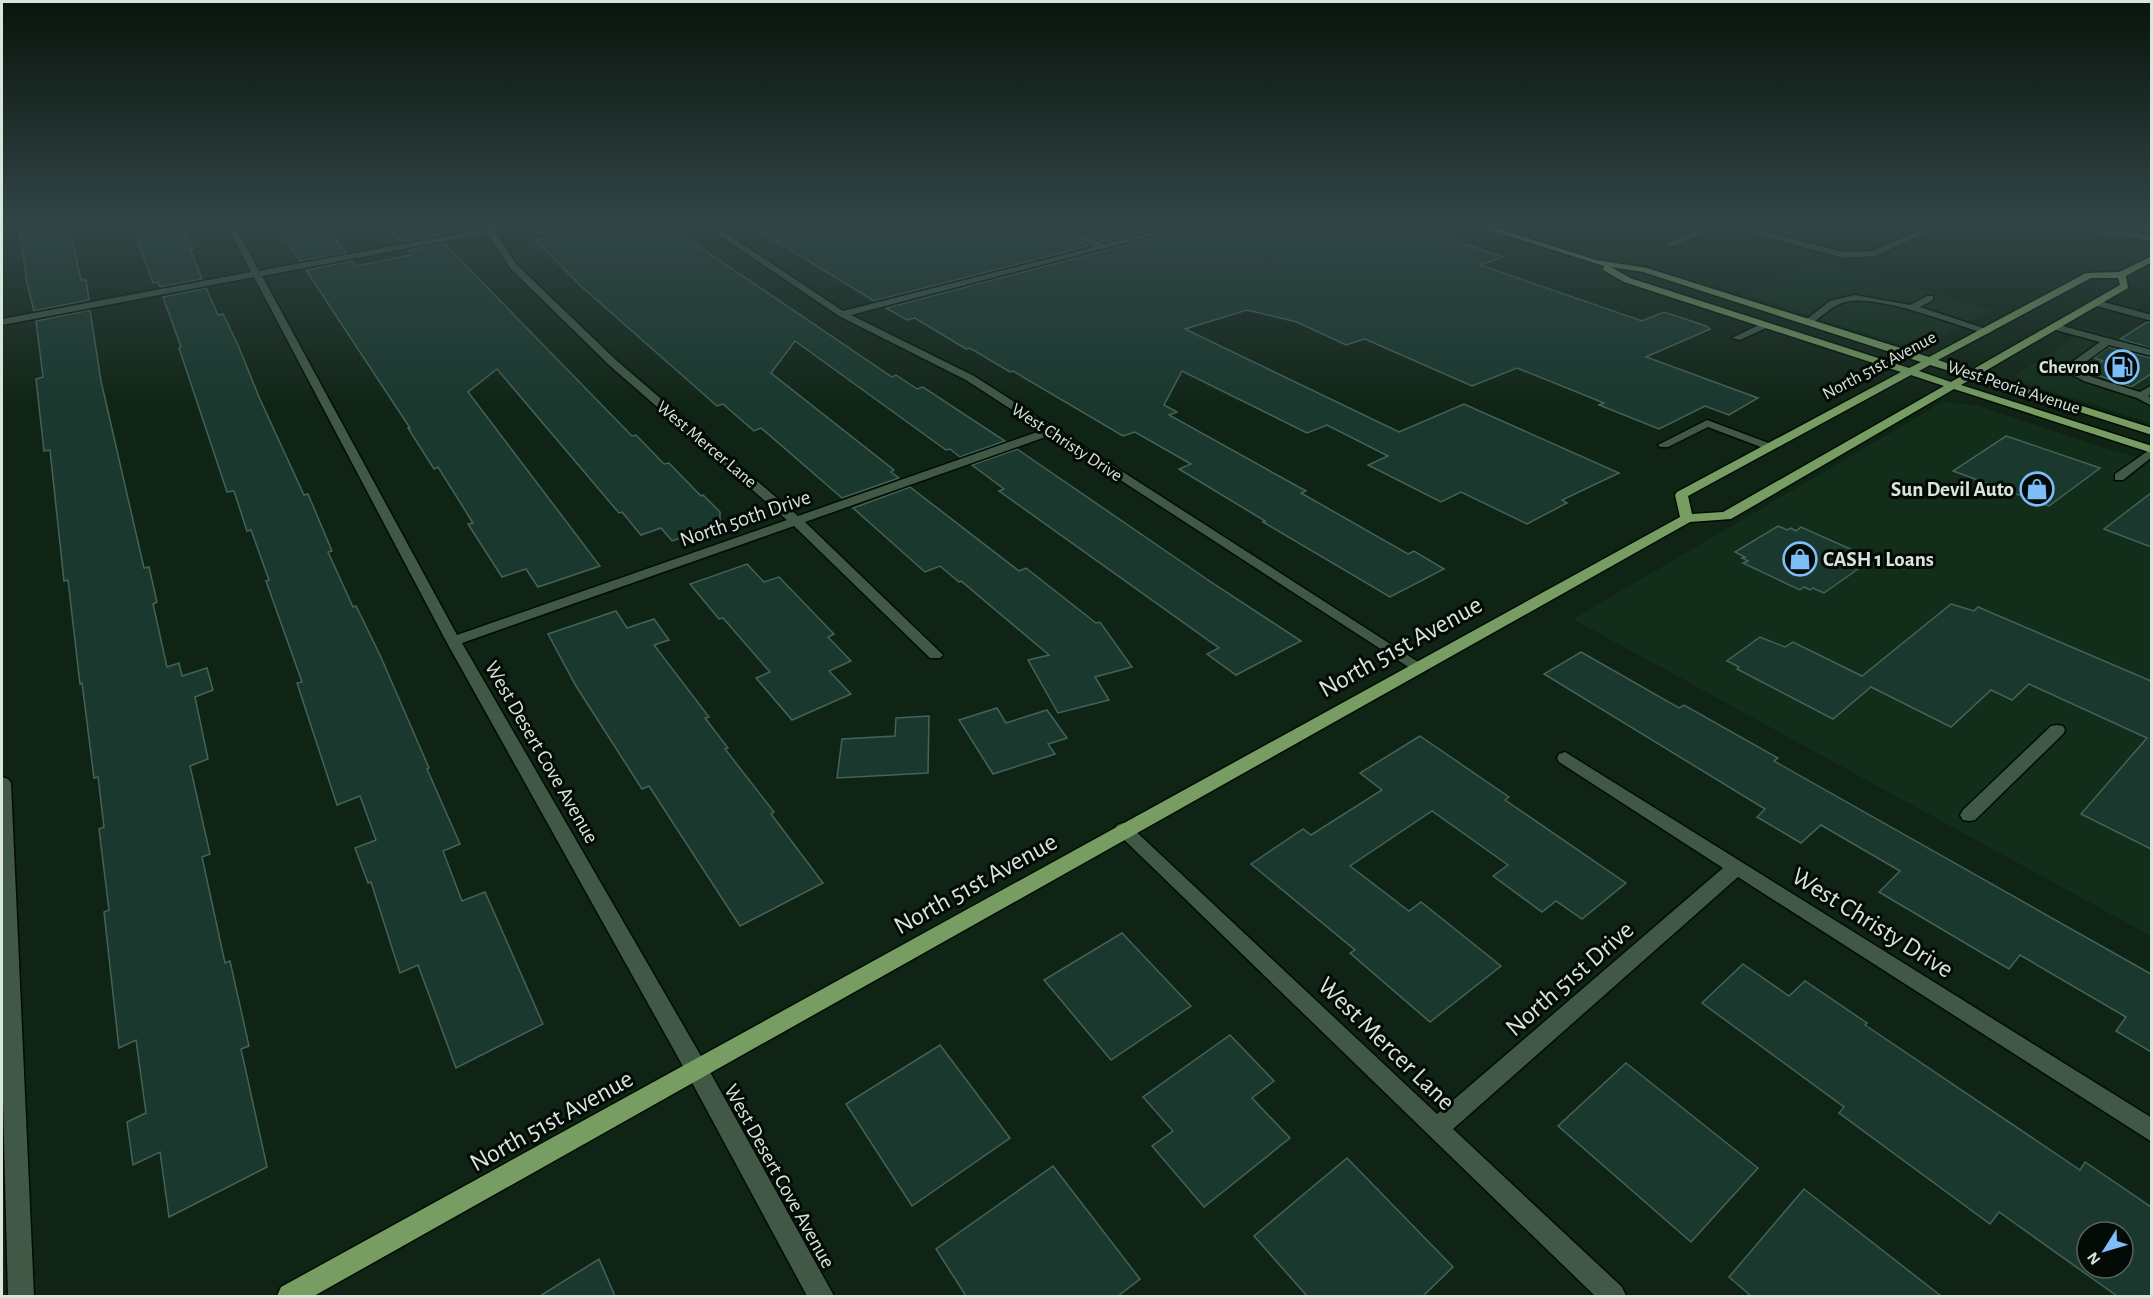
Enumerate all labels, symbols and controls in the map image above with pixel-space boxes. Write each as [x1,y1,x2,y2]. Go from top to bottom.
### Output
street label: North 51st Avenue [1820,328,1939,403]
fuel station icon: Chevron [2104,349,2140,385]
street label: West Peoria Avenue [1945,358,2082,418]
place label: Chevron [2039,359,2099,377]
street label: West Mercer Lane [653,398,760,492]
street label: West Christy Drive [1008,400,1125,485]
shop icon: Sun Devil Auto [2019,471,2055,507]
place label: Sun Devil Auto [1891,479,2014,500]
street label: North 50th Drive [677,486,813,551]
shop icon: CASH 1 Loans [1782,541,1818,577]
place label: CASH 1 Loans [1823,549,1934,570]
street label: North 51st Avenue [1315,591,1486,702]
street label: West Desert Cove Avenue [481,658,602,847]
street label: North 51st Avenue [890,828,1061,939]
street label: West Christy Drive [1787,863,1958,983]
street label: North 51st Drive [1501,916,1639,1041]
street label: West Mercer Lane [1313,972,1460,1115]
street label: North 51st Avenue [466,1065,637,1176]
street label: West Desert Cove Avenue [720,1081,839,1272]
north arrow [2075,1220,2135,1280]
text: N [2084,1249,2104,1268]

